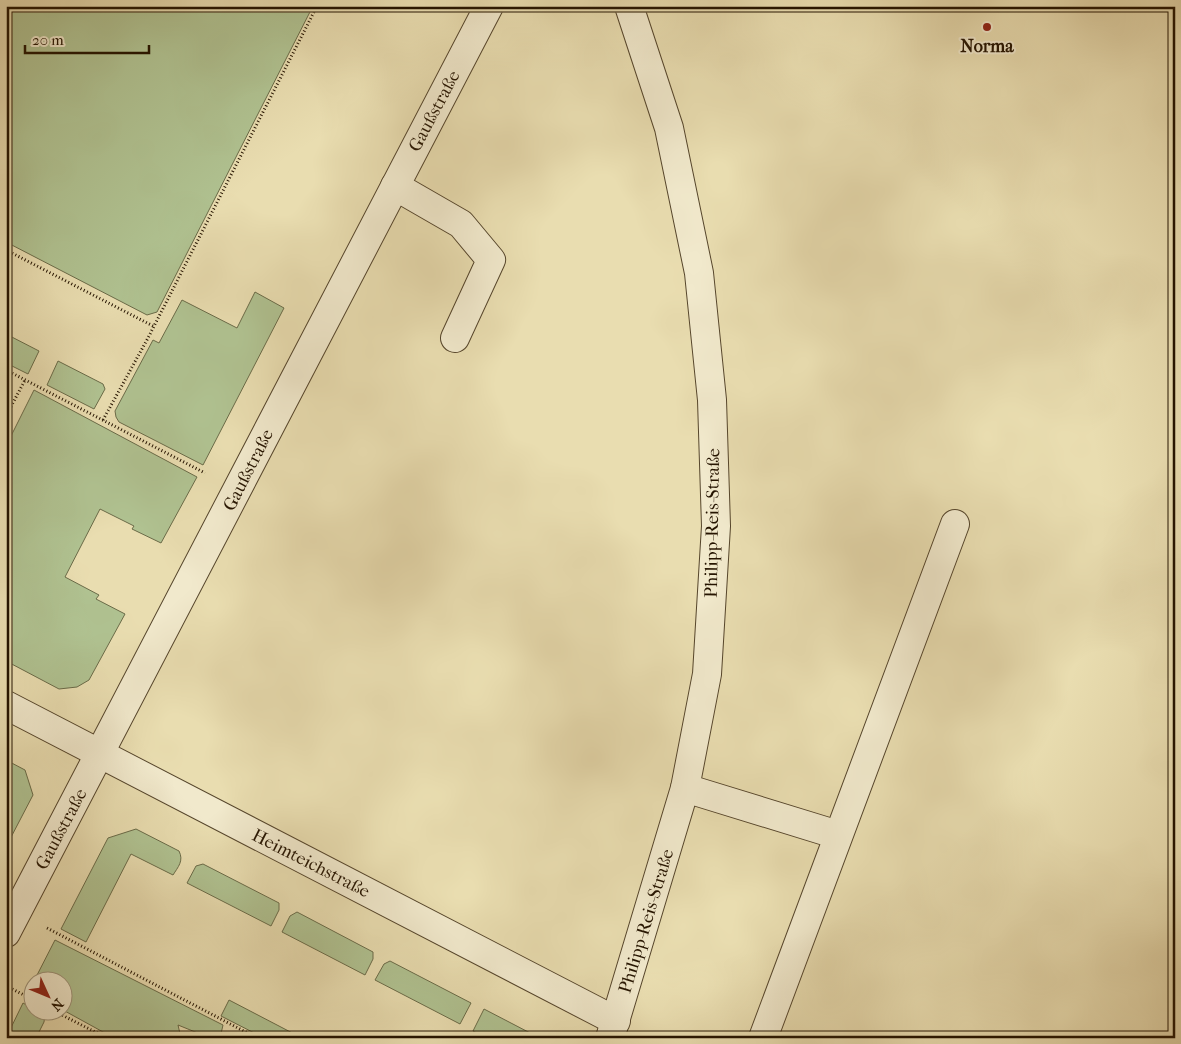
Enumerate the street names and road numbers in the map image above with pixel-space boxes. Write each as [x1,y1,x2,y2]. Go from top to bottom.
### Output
street label: Gaußstraße [404,67,465,155]
street label: Gaußstraße [219,426,278,515]
street label: Philipp-Reis-Straße [701,448,724,598]
street label: Gaußstraße [31,785,92,873]
street label: Heimteichstraße [248,825,373,902]
street label: Philipp-Reis-Straße [615,846,678,996]

